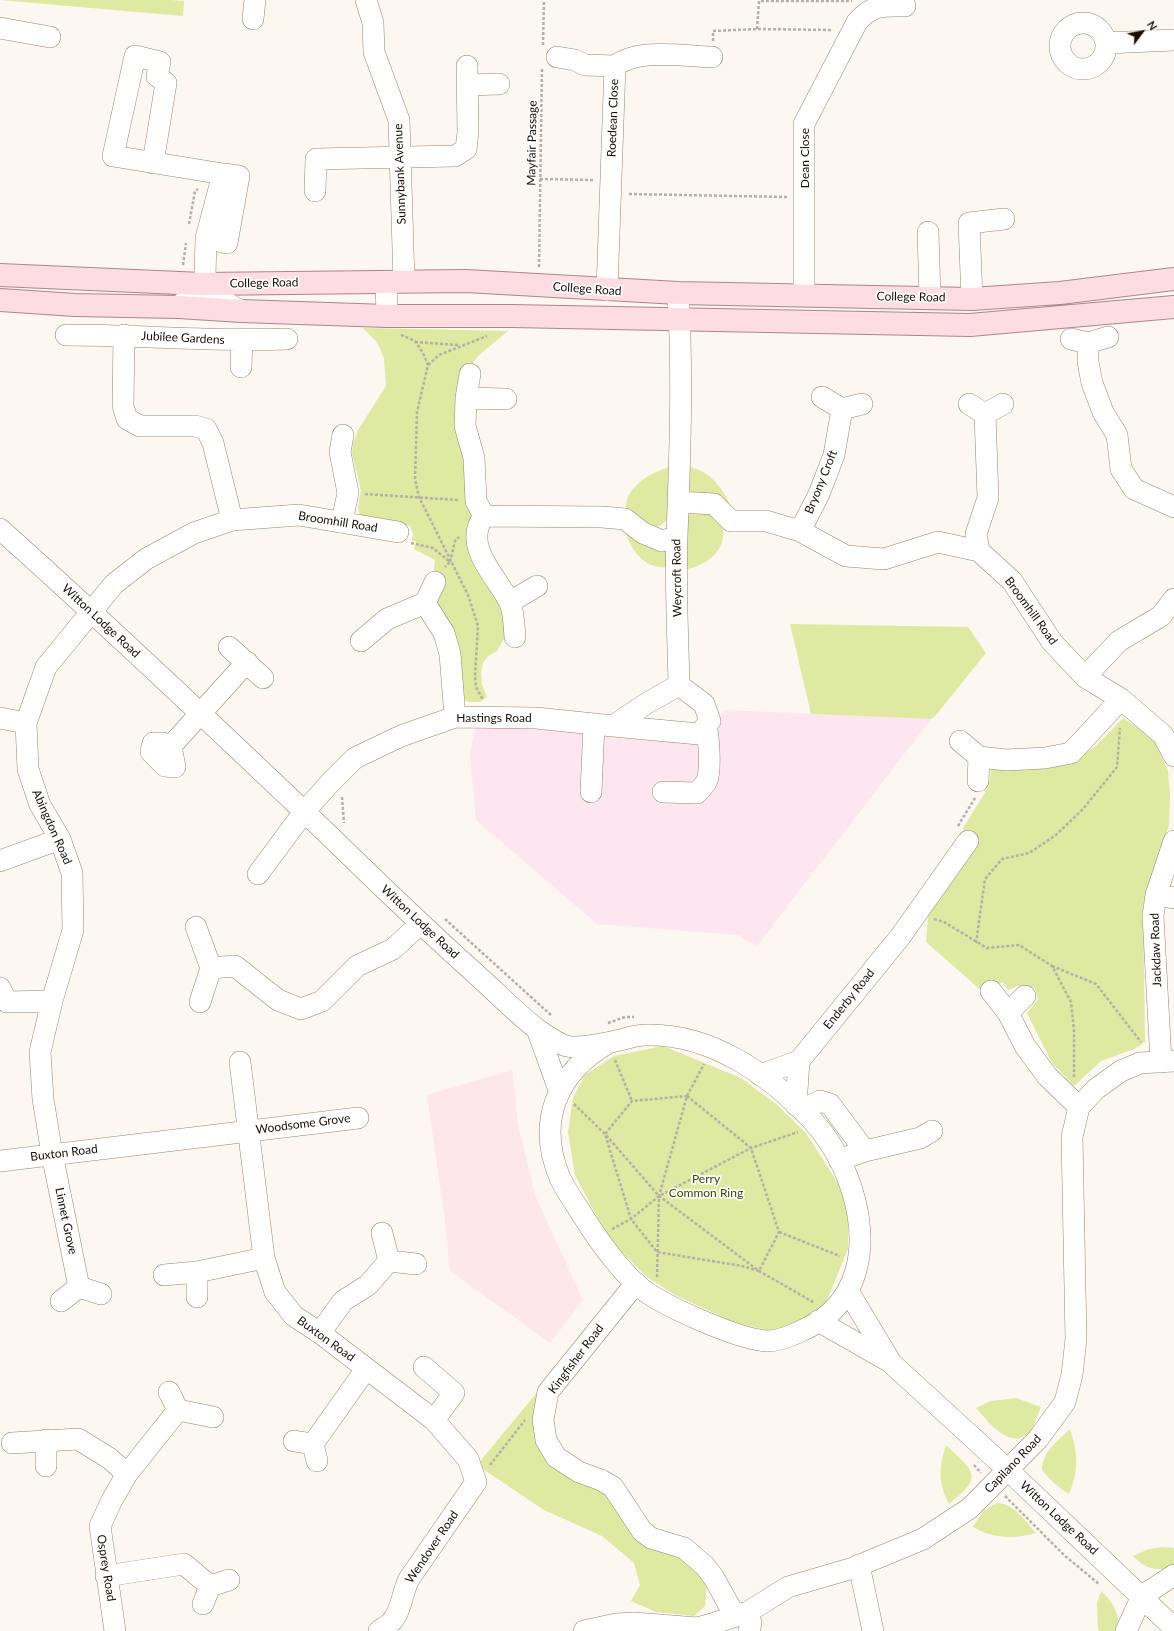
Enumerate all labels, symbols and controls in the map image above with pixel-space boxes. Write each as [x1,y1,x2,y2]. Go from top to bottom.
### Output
north arrow [1122,12,1162,52]
text: N [1145,18,1160,32]
street label: Roedean Close [604,79,622,157]
street label: Mayfair Passage [524,100,540,186]
street label: Sunnybank Avenue [391,123,409,225]
street label: Dean Close [798,128,812,188]
street label: College Road [229,275,299,291]
street label: College Road [552,279,622,299]
street label: College Road [876,289,946,305]
street label: Jubilee Gardens [141,329,225,347]
street label: Bryony Croft [802,448,840,516]
street label: Broomhill Road [297,509,379,535]
street label: Weycroft Road [669,539,685,617]
street label: Broomhill Road [1002,574,1060,648]
street label: Witton Lodge Road [59,581,143,661]
street label: Hastings Road [456,711,532,725]
street label: Abingdon Road [29,787,75,867]
street label: Witton Lodge Road [378,882,462,962]
street label: Jackdaw Road [1148,913,1164,987]
street label: Enderby Road [820,966,878,1032]
street label: Woodsome Grove [255,1111,351,1137]
street label: Buxton Road [29,1142,99,1164]
park label: Perry Common Ring [669,1172,743,1200]
street label: Linnet Grove [52,1186,80,1256]
street label: Buxton Road [294,1313,358,1365]
street label: Kingfisher Road [545,1322,607,1396]
street label: Capilano Road [982,1432,1044,1496]
street label: Witton Lodge Road [1017,1478,1101,1558]
street label: Wendover Road [402,1508,462,1586]
street label: Osprey Road [94,1533,118,1603]

